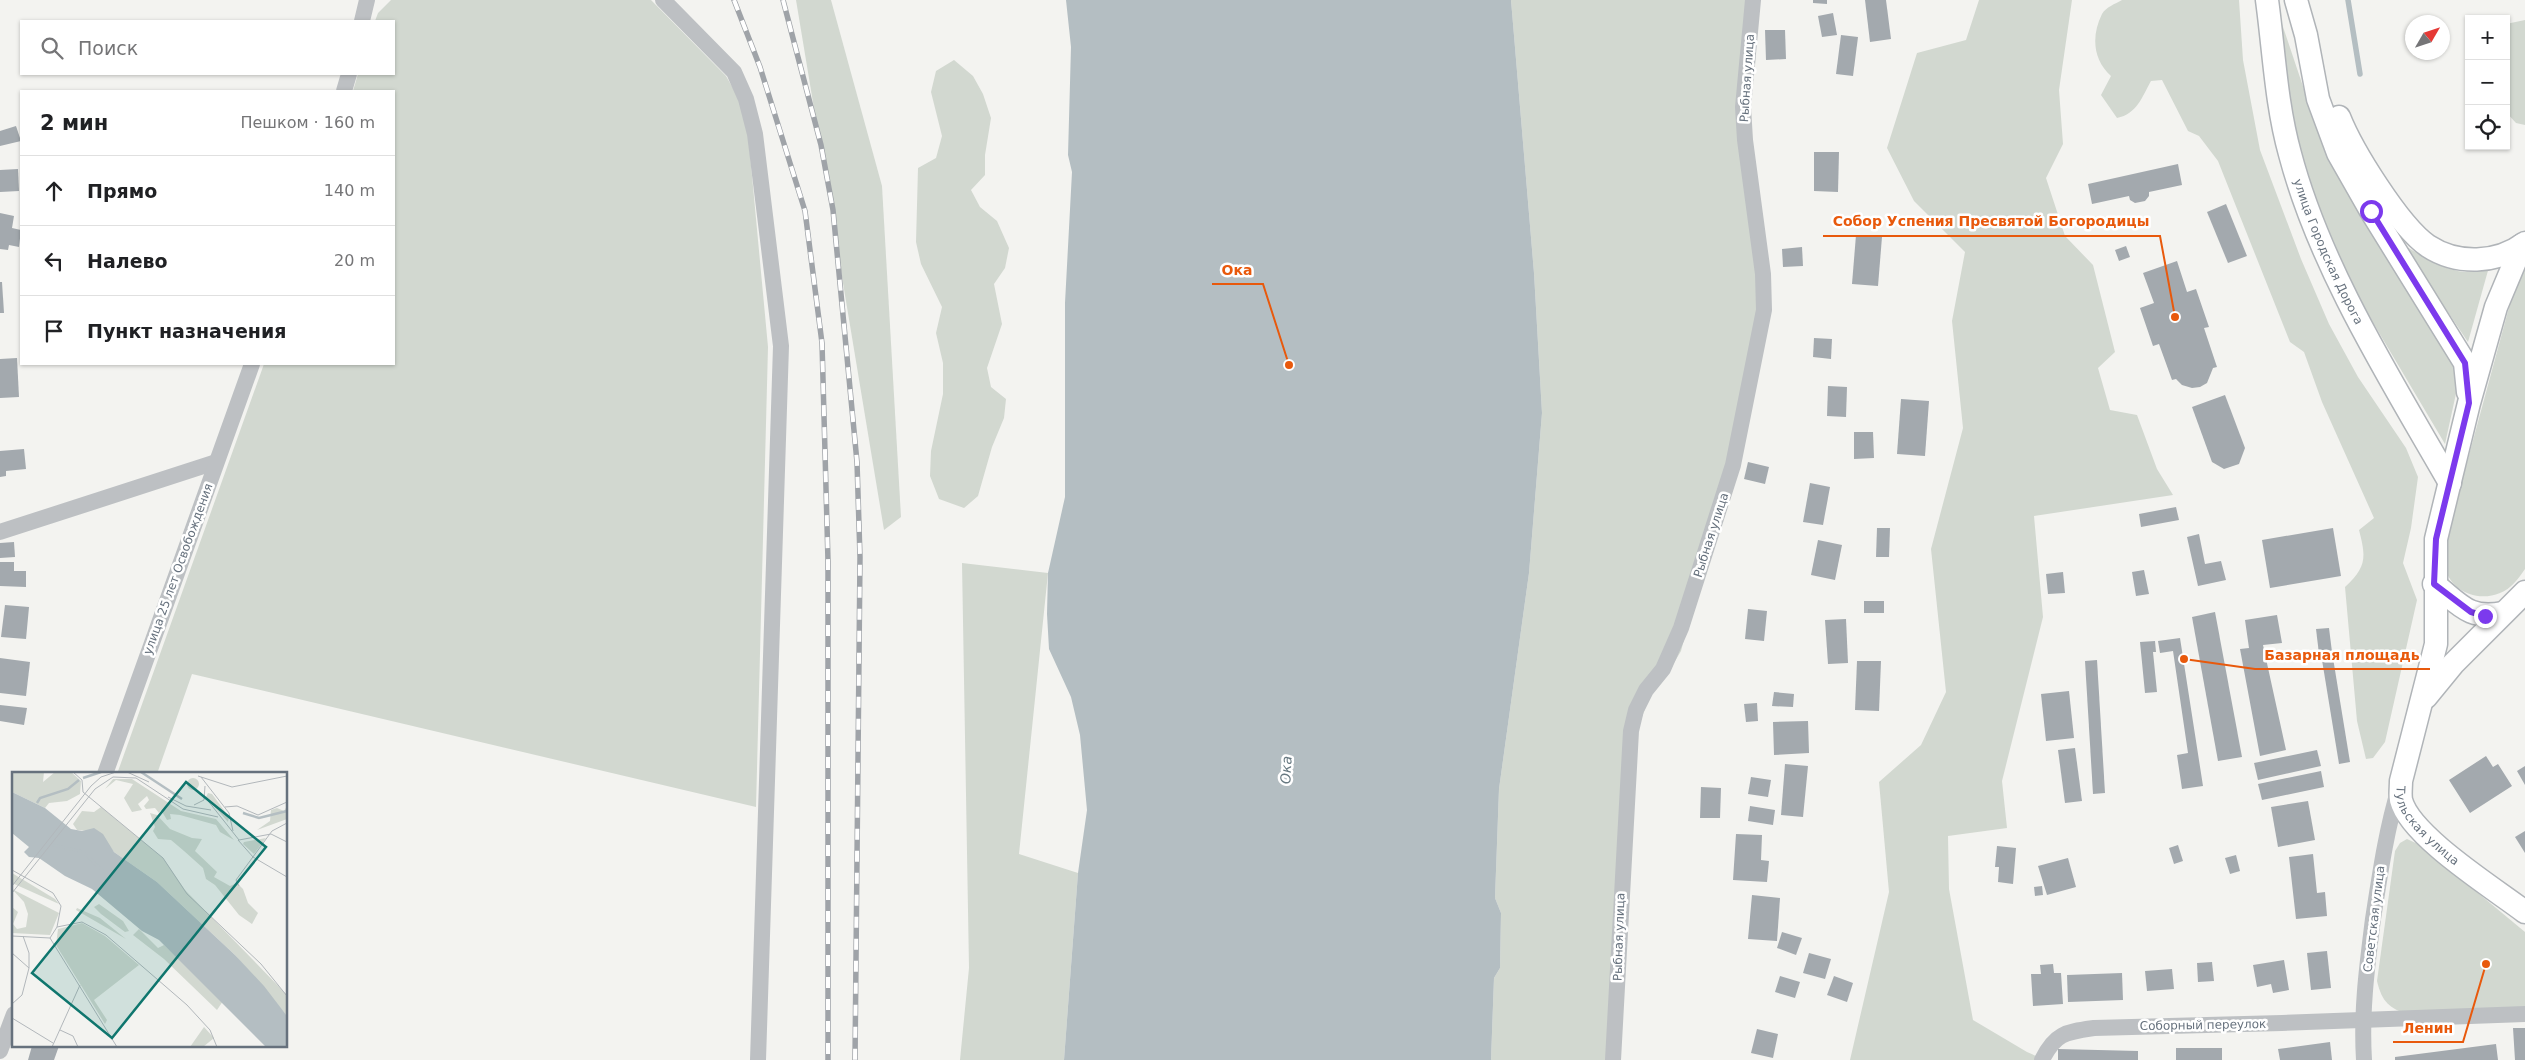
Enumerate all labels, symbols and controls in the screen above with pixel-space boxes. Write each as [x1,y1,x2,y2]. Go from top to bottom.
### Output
north arrow [2405,15,2450,60]
map controls [2465,15,2510,150]
button: + [2465,15,2510,60]
search box [20,20,395,75]
street label: Рыбная улица [1737,33,1757,123]
icon: search [38,34,66,62]
text: Поиск [78,37,138,59]
button: − [2465,60,2510,105]
button: locate [2465,105,2510,150]
text: 2 мин [40,111,108,135]
text: Пешком · 160 m [240,113,375,132]
icon: ahead [40,177,68,205]
street label: улица Городская Дорога [2291,177,2366,327]
text: Прямо [87,180,157,202]
text: 140 m [324,181,375,200]
route start [2360,200,2383,223]
callout: Собор Успения Пресвятой Богородицы [1823,207,2160,236]
text: Собор Успения Пресвятой Богородицы [1833,213,2149,229]
icon: left [40,247,68,275]
text: Налево [87,250,168,272]
text: 20 m [334,251,375,270]
callout: Ока [1212,255,1263,284]
text: Ока [1222,262,1252,278]
icon: arrive [40,317,68,345]
text: Пункт назначения [87,320,286,342]
street label: улица 25 лет Освобождения [140,481,216,657]
street label: Рыбная улица [1691,491,1731,579]
route end [2474,605,2497,628]
callout: Базарная площадь [2255,640,2430,669]
text: Базарная площадь [2264,647,2420,663]
water label: Ока [1277,756,1295,784]
inset map [12,772,288,1048]
street label: Тульская улица [2393,785,2462,868]
street label: Советская улица [2361,865,2387,973]
street label: Рыбная улица [1610,893,1628,981]
callout: Ленин [2393,1013,2463,1042]
street label: Соборный переулок [2140,1017,2266,1033]
text: Ленин [2403,1020,2453,1036]

